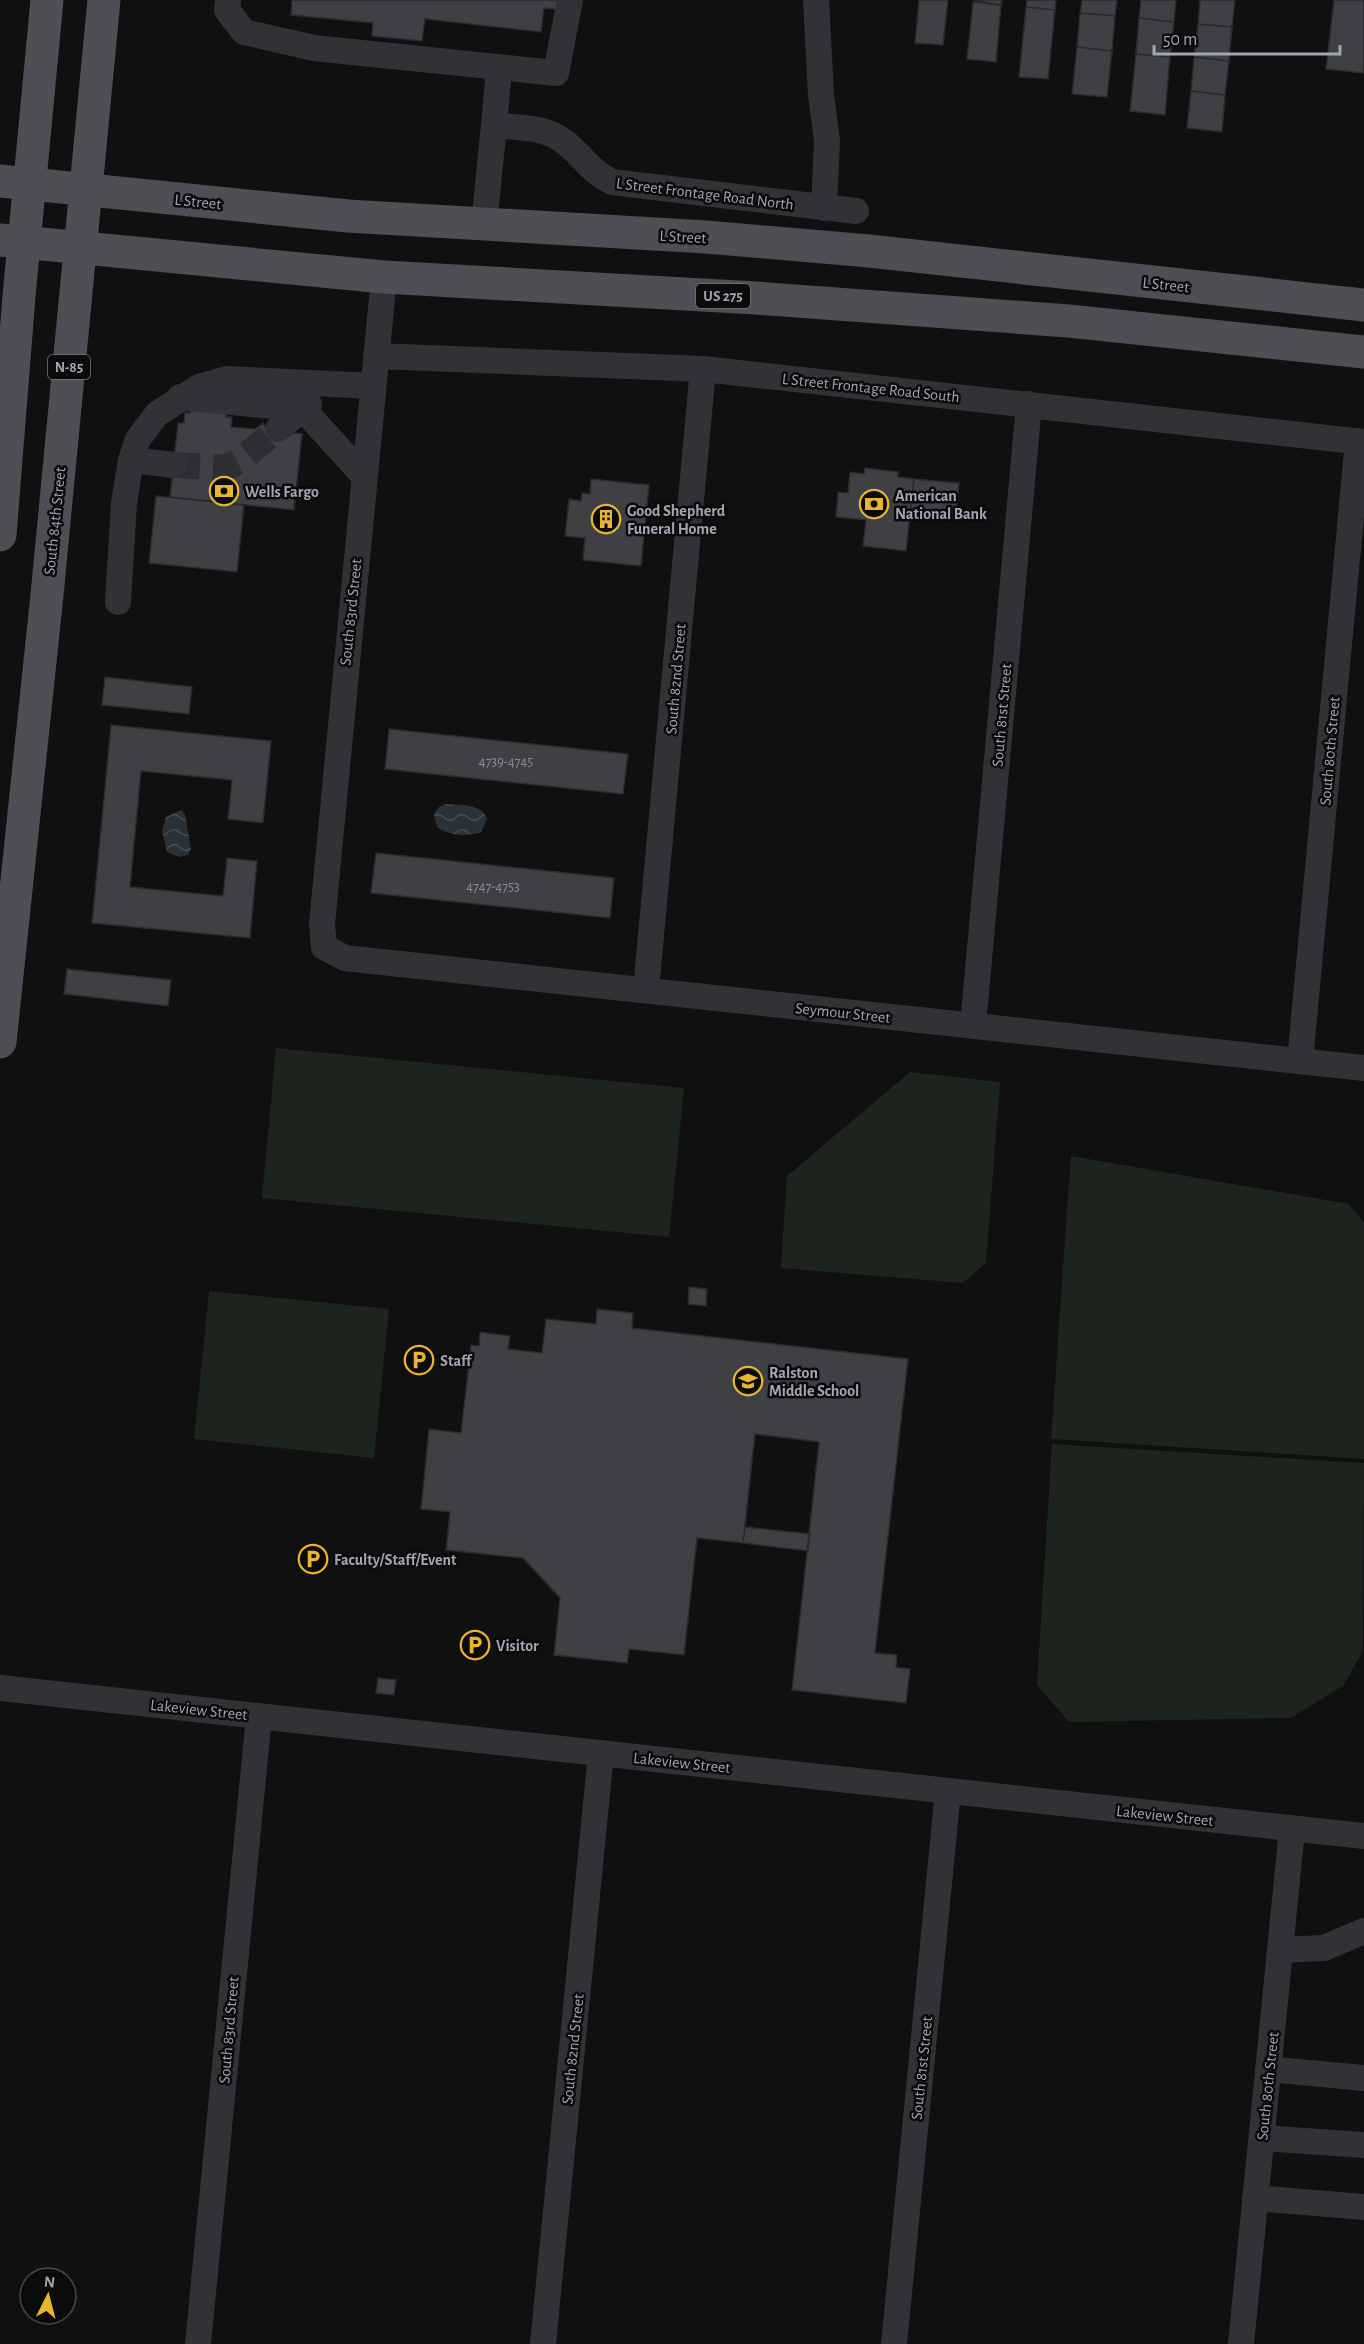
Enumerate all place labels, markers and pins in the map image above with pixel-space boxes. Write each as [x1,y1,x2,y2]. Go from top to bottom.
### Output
bank icon: Wells Fargo [208,475,240,507]
place label: Wells Fargo [245,484,319,500]
bank icon: American National Bank [858,488,890,520]
place label: American National Bank [895,488,987,522]
building icon: Good Shepherd Funeral Home [590,503,622,535]
place label: Good Shepherd Funeral Home [627,503,726,537]
parking icon: Staff [403,1344,435,1376]
place label: Staff [440,1353,473,1369]
school or university icon: Ralston Middle School [732,1365,764,1397]
place label: Ralston Middle School [769,1365,859,1399]
parking icon: Faculty/Staff/Event [297,1543,329,1575]
place label: Faculty/Staff/Event [334,1552,457,1569]
parking icon: Visitor [459,1629,491,1661]
place label: Visitor [496,1638,539,1654]

